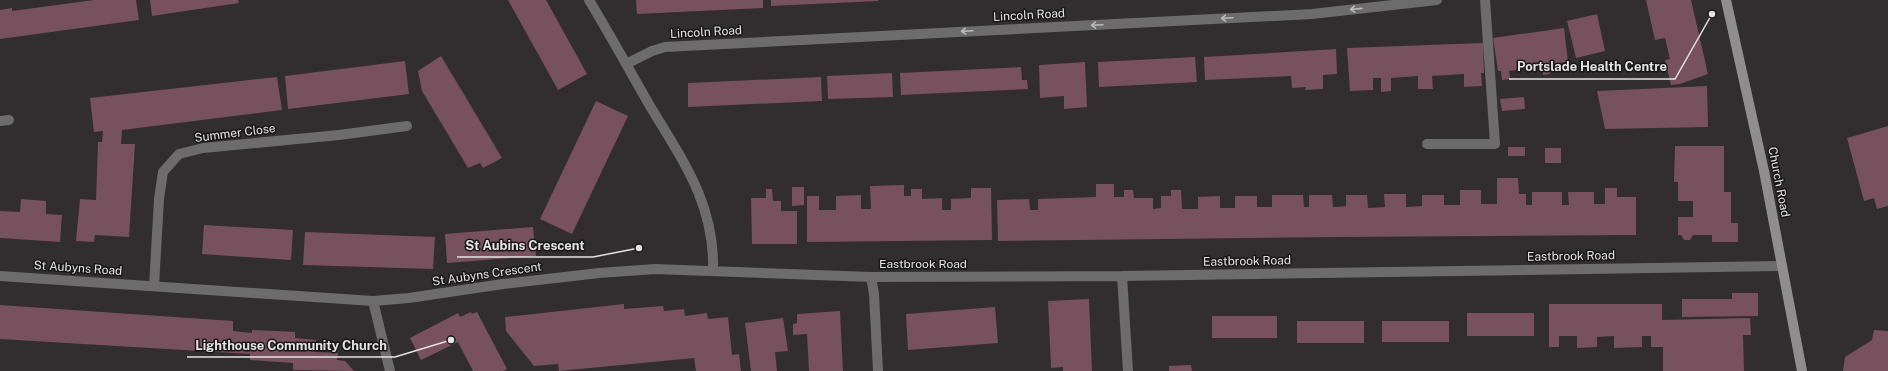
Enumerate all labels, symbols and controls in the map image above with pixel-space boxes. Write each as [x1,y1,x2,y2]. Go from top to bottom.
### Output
one-way arrow [1350,5,1363,12]
street label: Lincoln Road [993,6,1065,24]
one-way arrow [1221,14,1234,22]
one-way arrow [1091,21,1104,28]
street label: Lincoln Road [670,23,742,41]
one-way arrow [961,28,974,35]
callout: Portslade Health Centre [1509,54,1675,79]
text: Portslade Health Centre [1517,59,1667,74]
street label: Summer Close [194,121,276,145]
street label: Church Road [1765,146,1793,218]
callout: St Aubins Crescent [457,232,593,257]
text: St Aubins Crescent [465,238,585,253]
street label: Eastbrook Road [1527,248,1615,264]
street label: Eastbrook Road [1203,253,1291,269]
street label: Eastbrook Road [879,257,967,271]
street label: St Aubyns Road [33,258,123,278]
street label: St Aubyns Crescent [431,259,543,289]
callout: Lighthouse Community Church [187,332,395,357]
text: Lighthouse Community Church [195,338,387,353]

